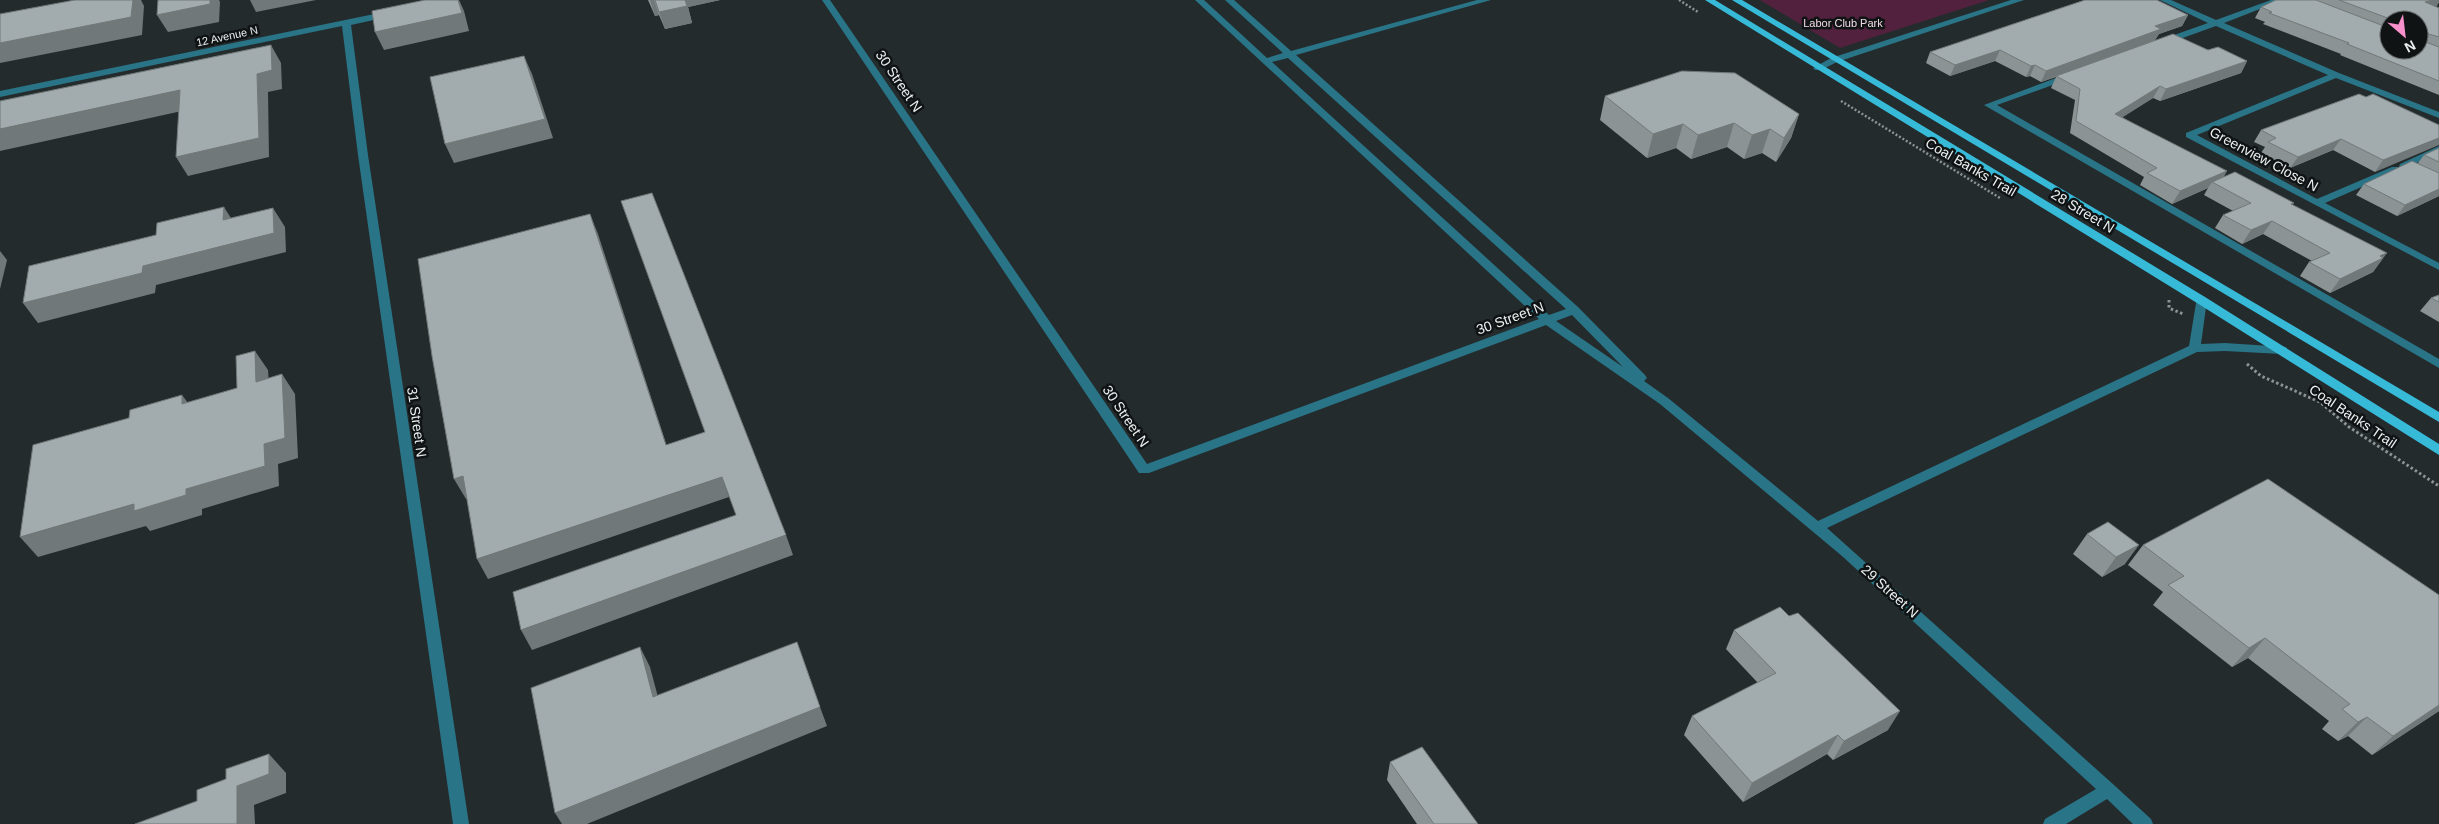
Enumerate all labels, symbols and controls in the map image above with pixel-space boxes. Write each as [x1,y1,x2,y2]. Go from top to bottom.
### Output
north arrow [2379,10,2429,60]
park label: Labor Club Park [1803,17,1883,29]
street label: 12 Avenue N [195,24,259,48]
text: N [2402,37,2418,56]
street label: 30 Street N [873,47,925,115]
street label: Greenview Close N [2207,124,2321,194]
street label: Coal Banks Trail [1923,135,2019,199]
street label: 28 Street N [2049,186,2117,236]
street label: 30 Street N [1474,298,1546,338]
street label: Coal Banks Trail [2306,381,2400,451]
street label: 30 Street N [1100,382,1152,450]
street label: 31 Street N [404,386,430,458]
street label: 29 Street N [1858,561,1922,621]

